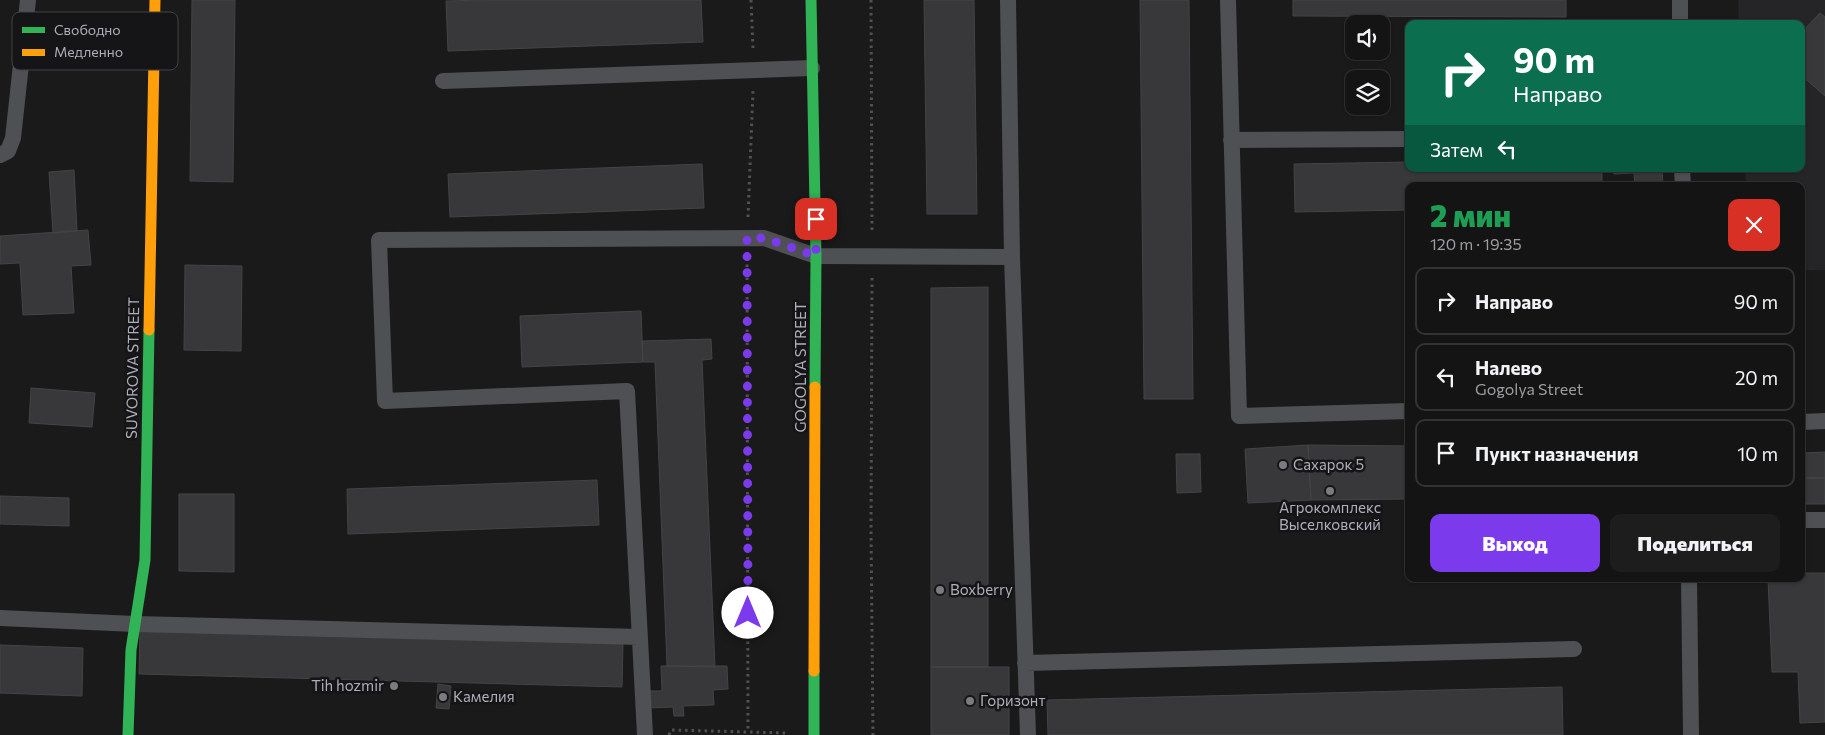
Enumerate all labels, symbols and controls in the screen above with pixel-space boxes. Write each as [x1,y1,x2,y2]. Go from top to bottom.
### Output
legend [12,12,178,70]
map controls [1345,15,1390,115]
button: sound [1345,15,1390,60]
text: Свободно [54,21,121,38]
text: 90 m [1513,37,1595,80]
icon: right [1430,40,1495,105]
text: Медленно [54,43,123,60]
button: layers [1345,70,1390,115]
text: Направо [1513,80,1603,107]
icon: left [1493,135,1521,163]
text: Затем [1430,138,1483,161]
text: 2 мин [1430,196,1511,233]
pin [795,198,837,240]
button: close [1728,199,1780,251]
icon: arrive [802,205,830,233]
text: 120 m · 19:35 [1430,234,1522,253]
icon: right [1432,287,1460,315]
text: Направо [1475,290,1553,313]
text: 90 m [1734,290,1778,313]
street label: SUVOROVA STREET [122,297,142,439]
street label: GOGOLYA STREET [791,301,809,432]
text: Налево [1475,356,1542,379]
icon: left [1432,363,1460,391]
text: 20 m [1735,366,1778,389]
text: Gogolya Street [1475,379,1583,398]
icon: arrive [1432,439,1460,467]
text: Пункт назначения [1475,442,1638,465]
text: 10 m [1737,442,1778,465]
place label: Сахарок 5 [1293,455,1364,473]
marker: Сахарок 5 [1277,459,1289,471]
marker: Агрокомплекс Выселковский [1324,485,1336,497]
place label: Агрокомплекс Выселковский [1279,498,1381,533]
button: Выход [1430,514,1600,572]
button: Поделиться [1610,514,1780,572]
place label: Boxberry [950,580,1013,598]
marker: Boxberry [934,584,946,596]
position arrow [721,586,773,638]
place label: Tih hozmir [311,676,384,694]
marker: Tih hozmir [388,680,400,692]
place label: Камелия [453,687,515,705]
marker: Камелия [437,691,449,703]
place label: Горизонт [980,691,1045,709]
marker: Горизонт [964,695,976,707]

